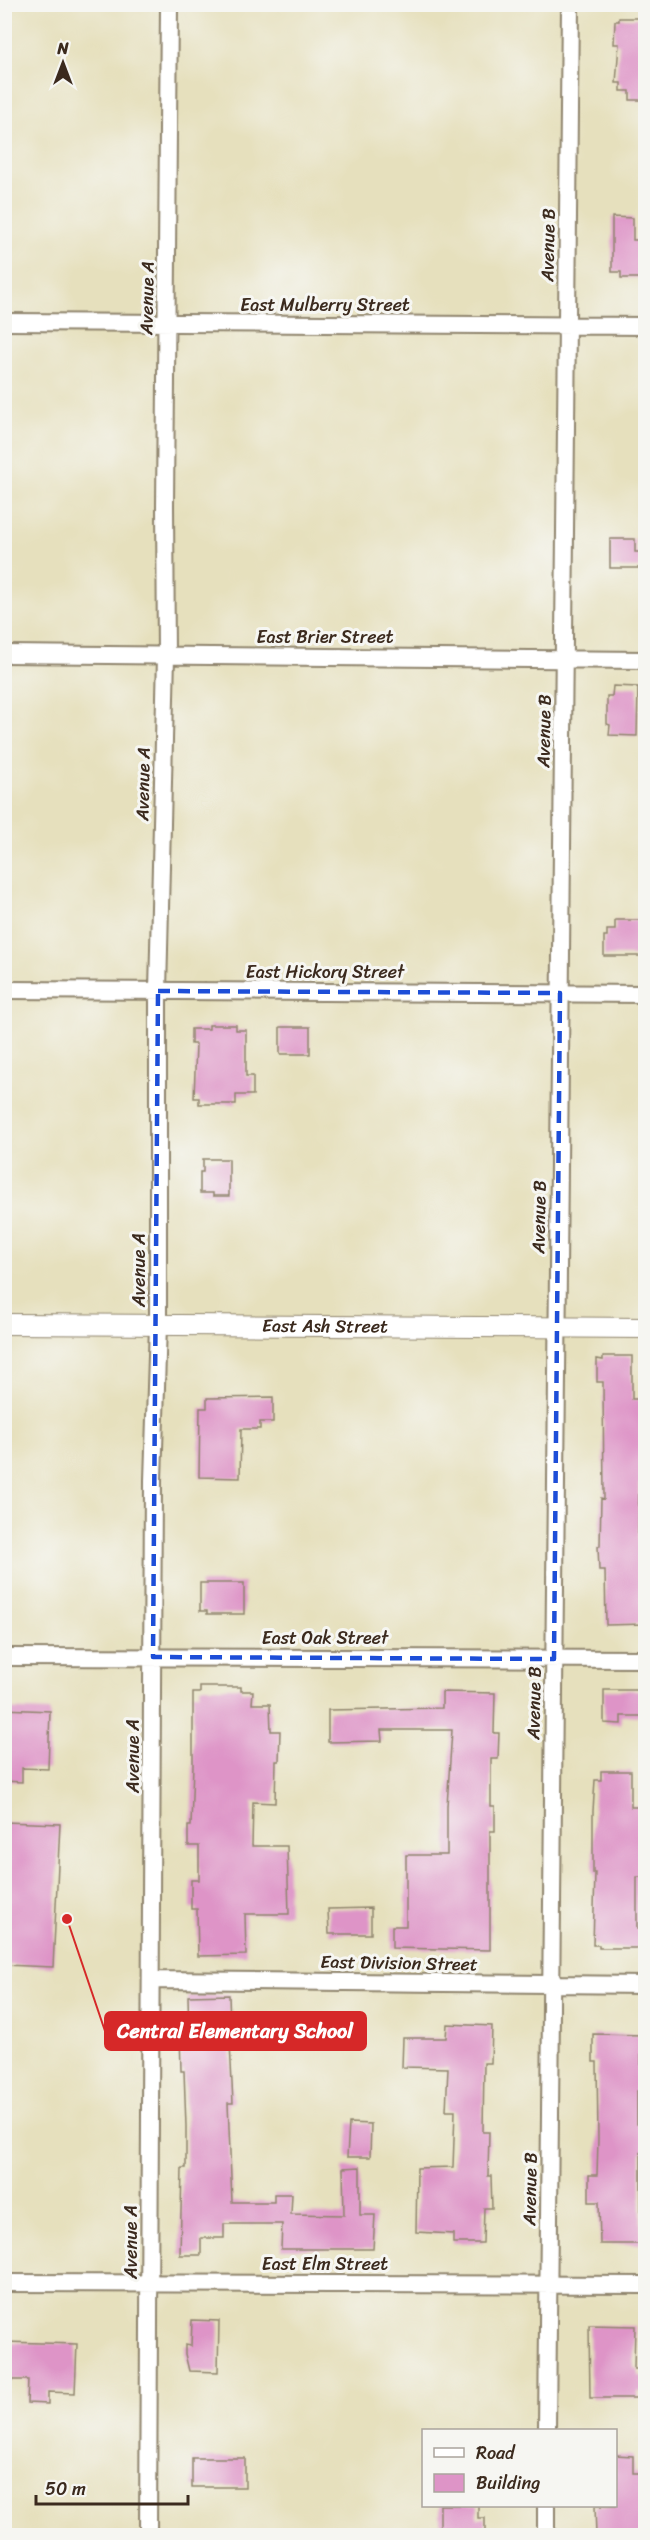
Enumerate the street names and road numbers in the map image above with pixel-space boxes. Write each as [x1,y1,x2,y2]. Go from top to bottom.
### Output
street label: Avenue B [531,208,565,283]
street label: Avenue A [130,261,164,336]
street label: East Mulberry Street [240,289,410,321]
street label: East Brier Street [256,621,394,653]
street label: Avenue B [527,694,561,769]
street label: Avenue A [126,747,160,822]
street label: East Hickory Street [246,956,405,988]
street label: Avenue B [522,1180,556,1255]
street label: Avenue A [123,1233,155,1308]
street label: East Ash Street [262,1310,388,1342]
street label: East Oak Street [262,1622,389,1654]
street label: Avenue B [517,1666,551,1741]
street label: Avenue A [117,1719,149,1794]
street label: East Division Street [320,1946,478,1980]
street label: Avenue B [513,2152,547,2227]
street label: Avenue A [115,2205,147,2280]
street label: East Elm Street [262,2248,388,2280]

